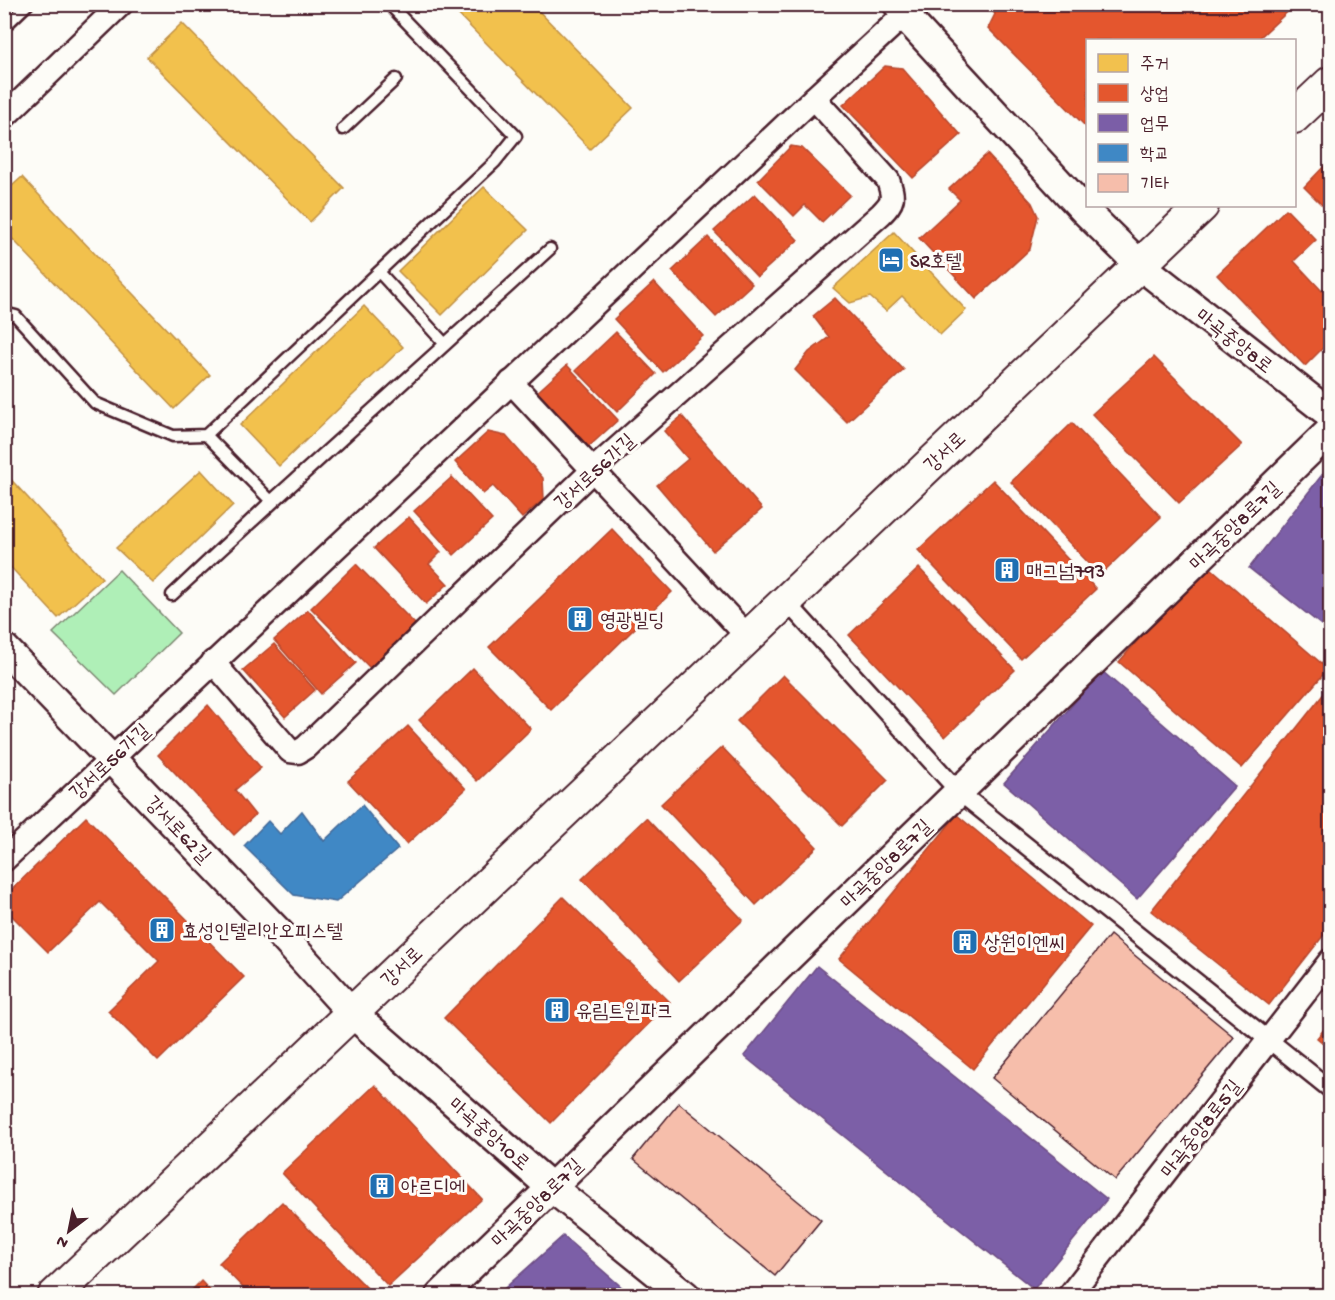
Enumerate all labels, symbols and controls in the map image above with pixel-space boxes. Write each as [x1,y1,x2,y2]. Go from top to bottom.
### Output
legend [1086,39,1296,207]
text: 주거 [1140,55,1169,76]
text: 상업 [1140,85,1169,106]
text: 업무 [1140,115,1169,136]
text: 학교 [1140,145,1169,166]
text: 기타 [1140,175,1169,196]
hotel icon: SR호텔 [876,245,906,275]
place label: SR호텔 [910,252,962,275]
street label: 마곡중앙8로 [1190,306,1276,380]
street label: 강서로 [921,428,972,479]
street label: 강서로56가길 [552,431,641,516]
street label: 마곡중앙8로7길 [1186,478,1287,577]
building icon: 매그넘793 [992,555,1022,585]
place label: 매그넘793 [1026,562,1105,585]
building icon: 영광빌딩 [565,604,595,634]
place label: 영광빌딩 [600,611,664,634]
street label: 강서로56가길 [67,721,156,806]
street label: 강서로62길 [139,793,214,870]
street label: 마곡중앙8로7길 [837,816,938,915]
building icon: 효성인텔리안오피스텔 [147,915,177,945]
place label: 효성인텔리안오피스텔 [182,922,343,945]
building icon: 상원이엔씨 [950,927,980,957]
place label: 상원이엔씨 [984,934,1064,957]
street label: 강서로 [378,943,429,994]
building icon: 유림트윈파크 [542,995,572,1025]
place label: 유림트윈파크 [576,1002,673,1025]
street label: 마곡중앙8로5길 [1157,1077,1248,1184]
street label: 마곡중앙10로 [442,1094,533,1177]
street label: 마곡중앙8로7길 [488,1155,589,1254]
building icon: 아르디에 [367,1171,397,1201]
place label: 아르디에 [401,1178,465,1201]
north arrow [39,1201,99,1261]
text: N [53,1230,72,1252]

